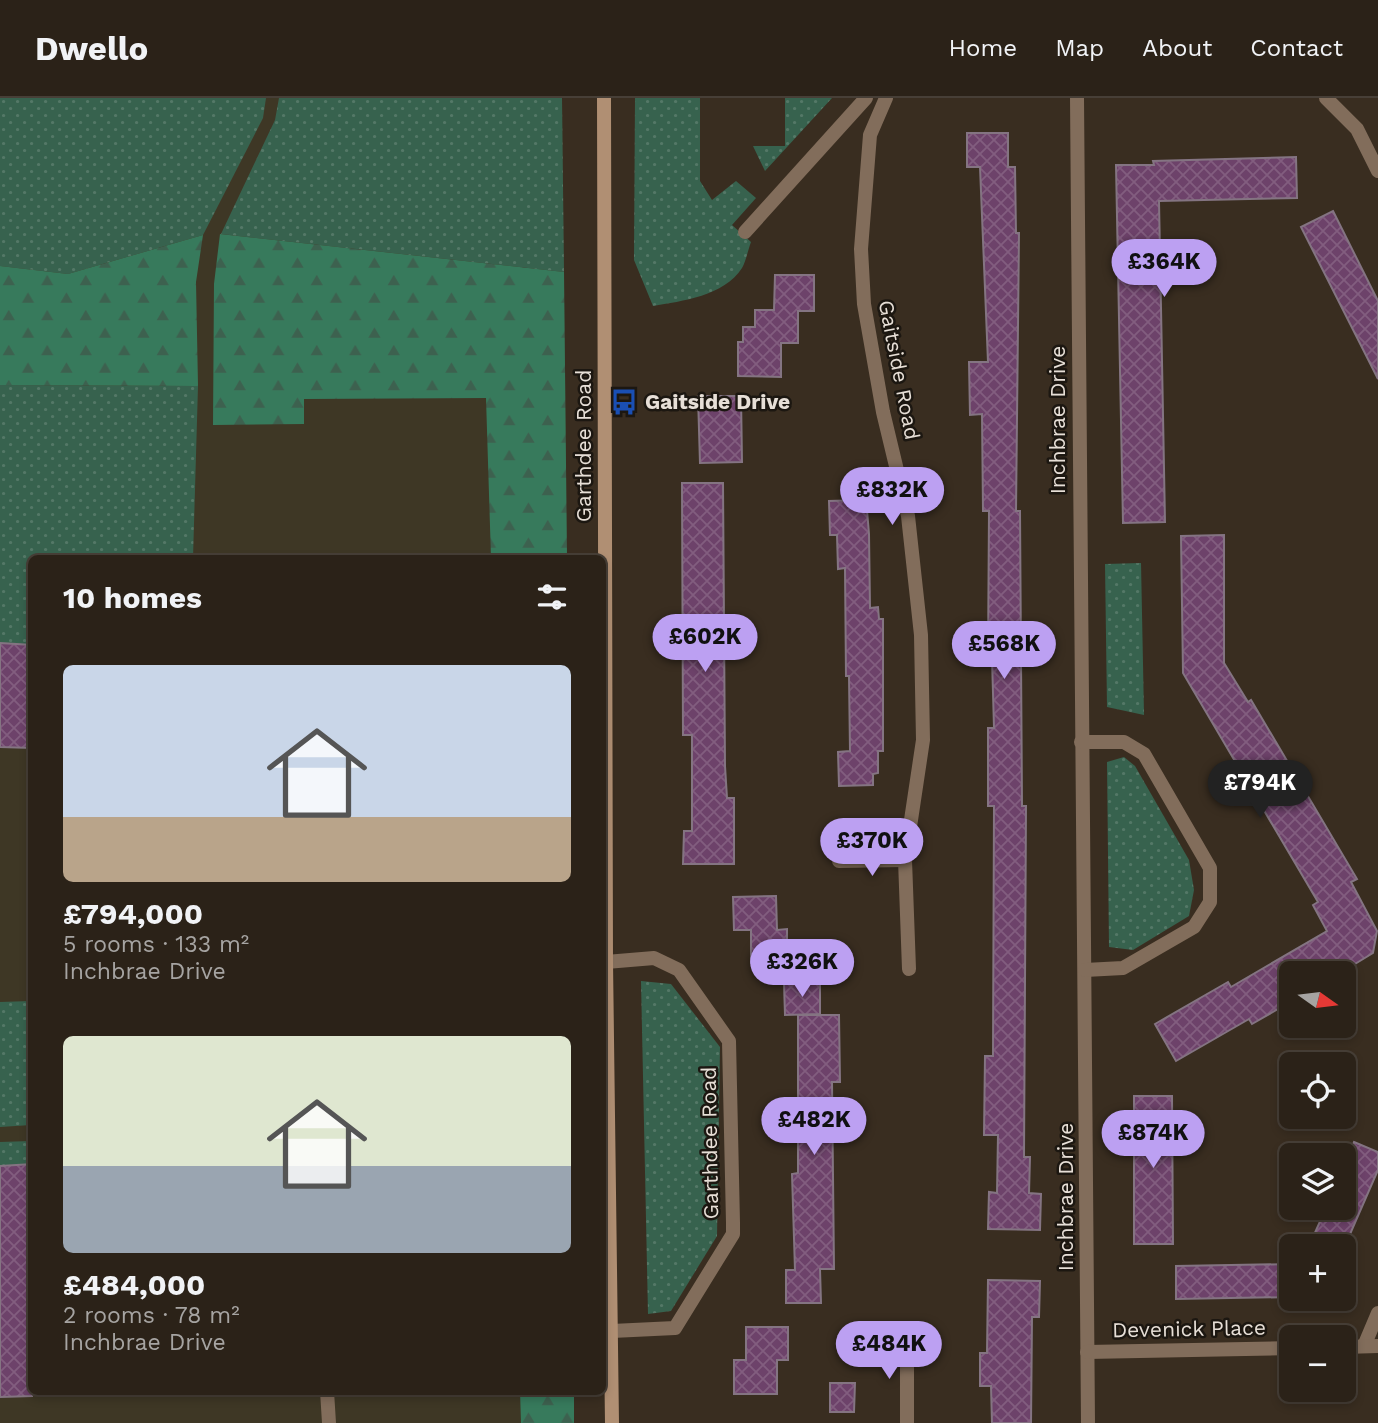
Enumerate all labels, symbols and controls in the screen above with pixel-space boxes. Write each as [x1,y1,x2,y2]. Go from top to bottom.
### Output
text: Dwello [35,29,148,68]
text: Home [949,34,1017,62]
text: Map [1055,34,1104,62]
text: About [1142,34,1212,62]
text: Contact [1250,34,1343,62]
pin: £364K [1115,240,1213,299]
text: £364K [1128,248,1200,275]
street label: Gaitside Road [874,298,925,442]
street label: Inchbrae Drive [1045,346,1070,494]
street label: Garthdee Road [571,370,596,522]
bus stop icon: Gaitside Drive [609,387,639,417]
place label: Gaitside Drive [645,389,790,414]
pin: £832K [843,468,941,527]
text: £832K [856,476,928,503]
icon: filters [533,578,571,616]
text: 10 homes [63,580,202,615]
pin: £602K [656,614,754,674]
pin: £568K [955,622,1053,681]
text: £602K [669,623,741,650]
text: £568K [968,630,1040,657]
icon: home [254,710,380,836]
pin: £794K [1211,760,1309,820]
text: £794K [1224,769,1296,796]
pin: £370K [823,818,921,878]
text: £370K [836,827,908,854]
text: £794,000 [63,896,203,931]
text: 5 rooms · 133 m² [63,931,249,958]
pin: £326K [753,940,851,999]
text: £326K [766,948,838,975]
text: Inchbrae Drive [63,958,226,985]
north arrow [1279,961,1356,1038]
map controls [1279,961,1356,1402]
button: locate [1279,1052,1356,1129]
street label: Garthdee Road [696,1066,723,1220]
icon: home [254,1081,380,1207]
pin: £482K [765,1098,863,1157]
text: £482K [777,1106,851,1133]
pin: £874K [1104,1110,1202,1170]
text: £874K [1118,1119,1188,1146]
street label: Inchbrae Drive [1053,1123,1078,1271]
button: layers [1279,1143,1356,1220]
button: + [1279,1234,1356,1311]
text: £484,000 [63,1267,205,1302]
text: 2 rooms · 78 m² [63,1302,240,1329]
street label: Devenick Place [1112,1315,1266,1342]
pin: £484K [840,1322,938,1381]
button: − [1279,1325,1356,1402]
text: Inchbrae Drive [63,1329,226,1356]
text: £484K [852,1330,926,1357]

